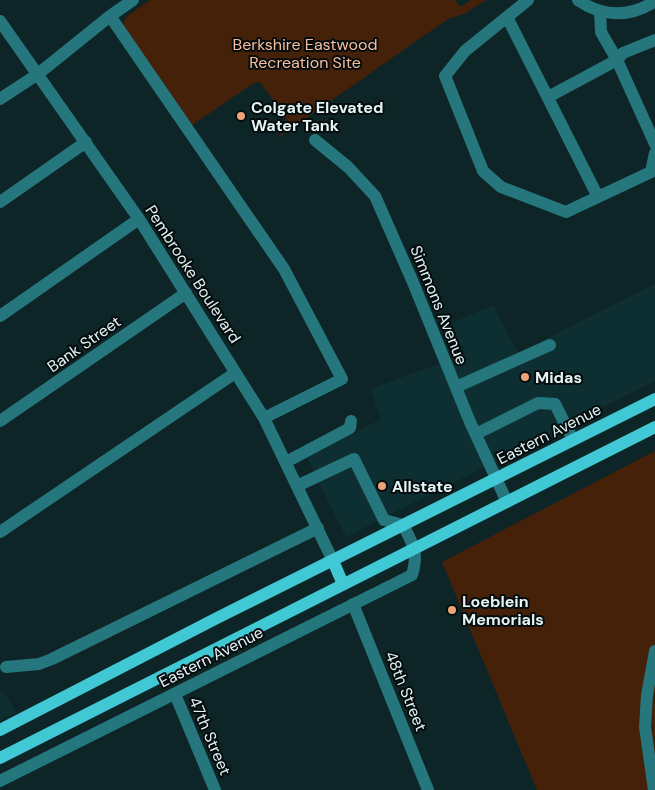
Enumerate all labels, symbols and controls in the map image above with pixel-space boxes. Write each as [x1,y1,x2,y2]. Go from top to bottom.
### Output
park label: Berkshire Eastwood Recreation Site [233,34,377,73]
place label: Colgate Elevated Water Tank [251,97,383,136]
marker: Colgate Elevated Water Tank [235,110,247,122]
street label: Pembrooke Boulevard [140,201,246,347]
street label: Simmons Avenue [405,242,473,368]
street label: Bank Street [43,311,125,377]
place label: Midas [535,367,582,388]
marker: Midas [519,371,531,383]
street label: Eastern Avenue [493,399,605,469]
place label: Allstate [392,476,453,497]
marker: Allstate [376,480,388,492]
place label: Loeblein Memorials [462,591,544,630]
marker: Loeblein Memorials [446,604,458,616]
street label: Eastern Avenue [155,622,267,692]
street label: 48th Street [380,648,432,734]
street label: 47th Street [184,694,236,778]

